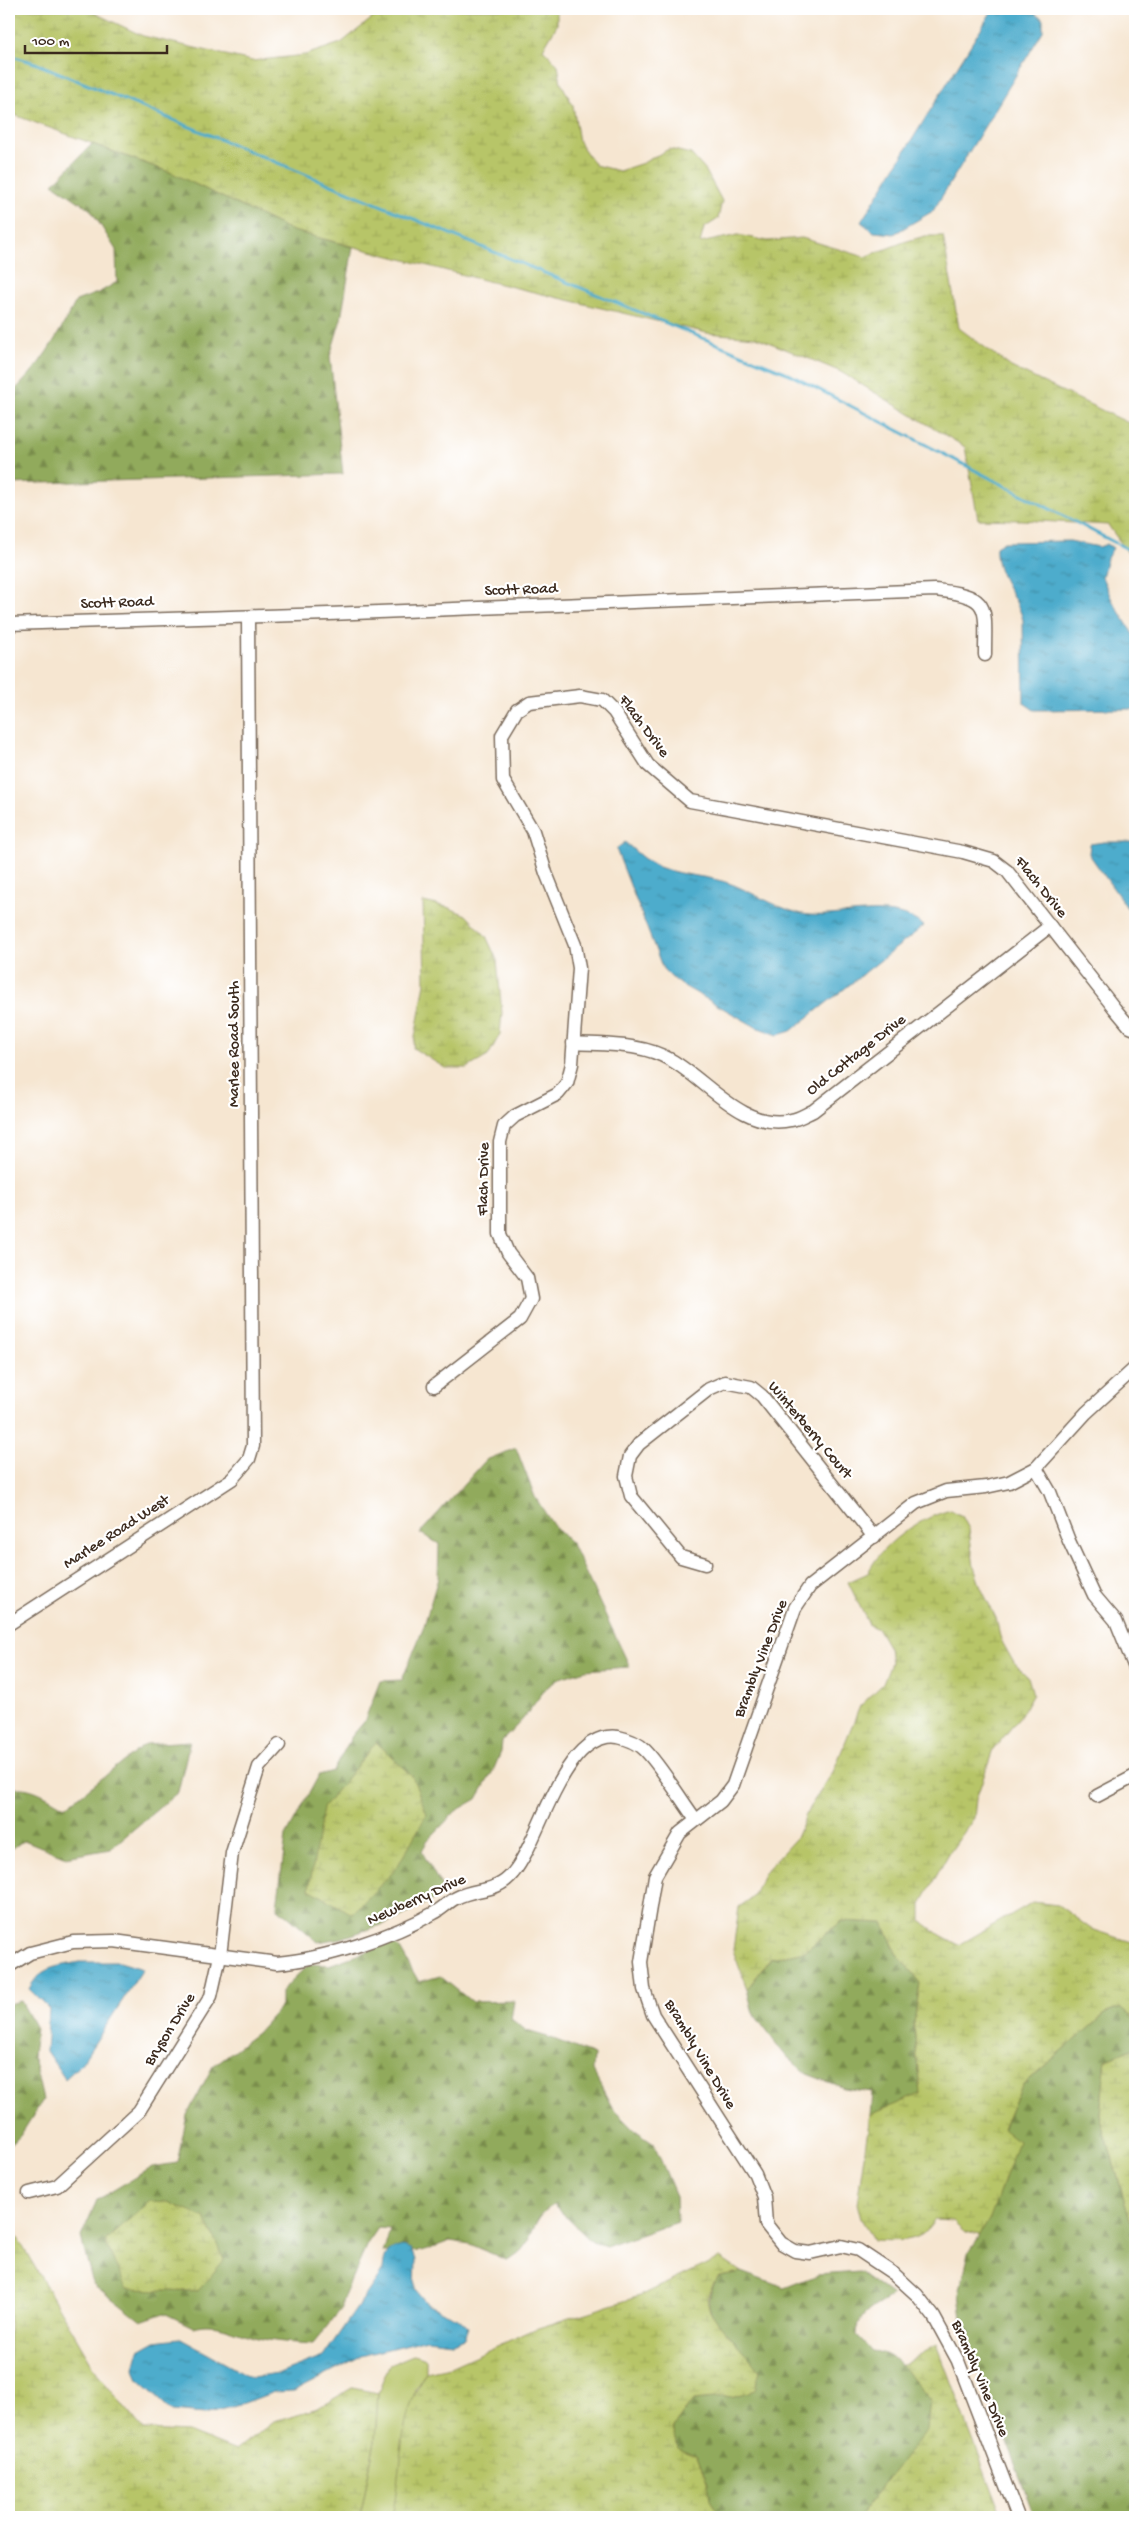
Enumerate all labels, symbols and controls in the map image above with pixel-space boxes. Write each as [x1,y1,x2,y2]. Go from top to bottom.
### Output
scale bar [25,22,168,54]
text: 100 m [31,33,70,51]
street label: Scott Road [484,580,559,602]
street label: Scott Road [80,593,155,615]
street label: Flach Drive [613,691,673,763]
street label: Flach Drive [1009,853,1071,923]
street label: Marlee Road South [226,980,245,1107]
street label: Old Cottage Drive [803,1011,911,1101]
street label: Flach Drive [475,1141,495,1217]
street label: Winterberry Court [763,1378,856,1485]
street label: Marlee Road West [60,1491,175,1574]
street label: Brambly Vine Drive [730,1597,793,1722]
street label: Newberry Drive [365,1871,470,1931]
street label: Bryson Drive [141,1989,201,2071]
street label: Brambly Vine Drive [658,1996,740,2114]
street label: Brambly Vine Drive [946,2317,1012,2441]

